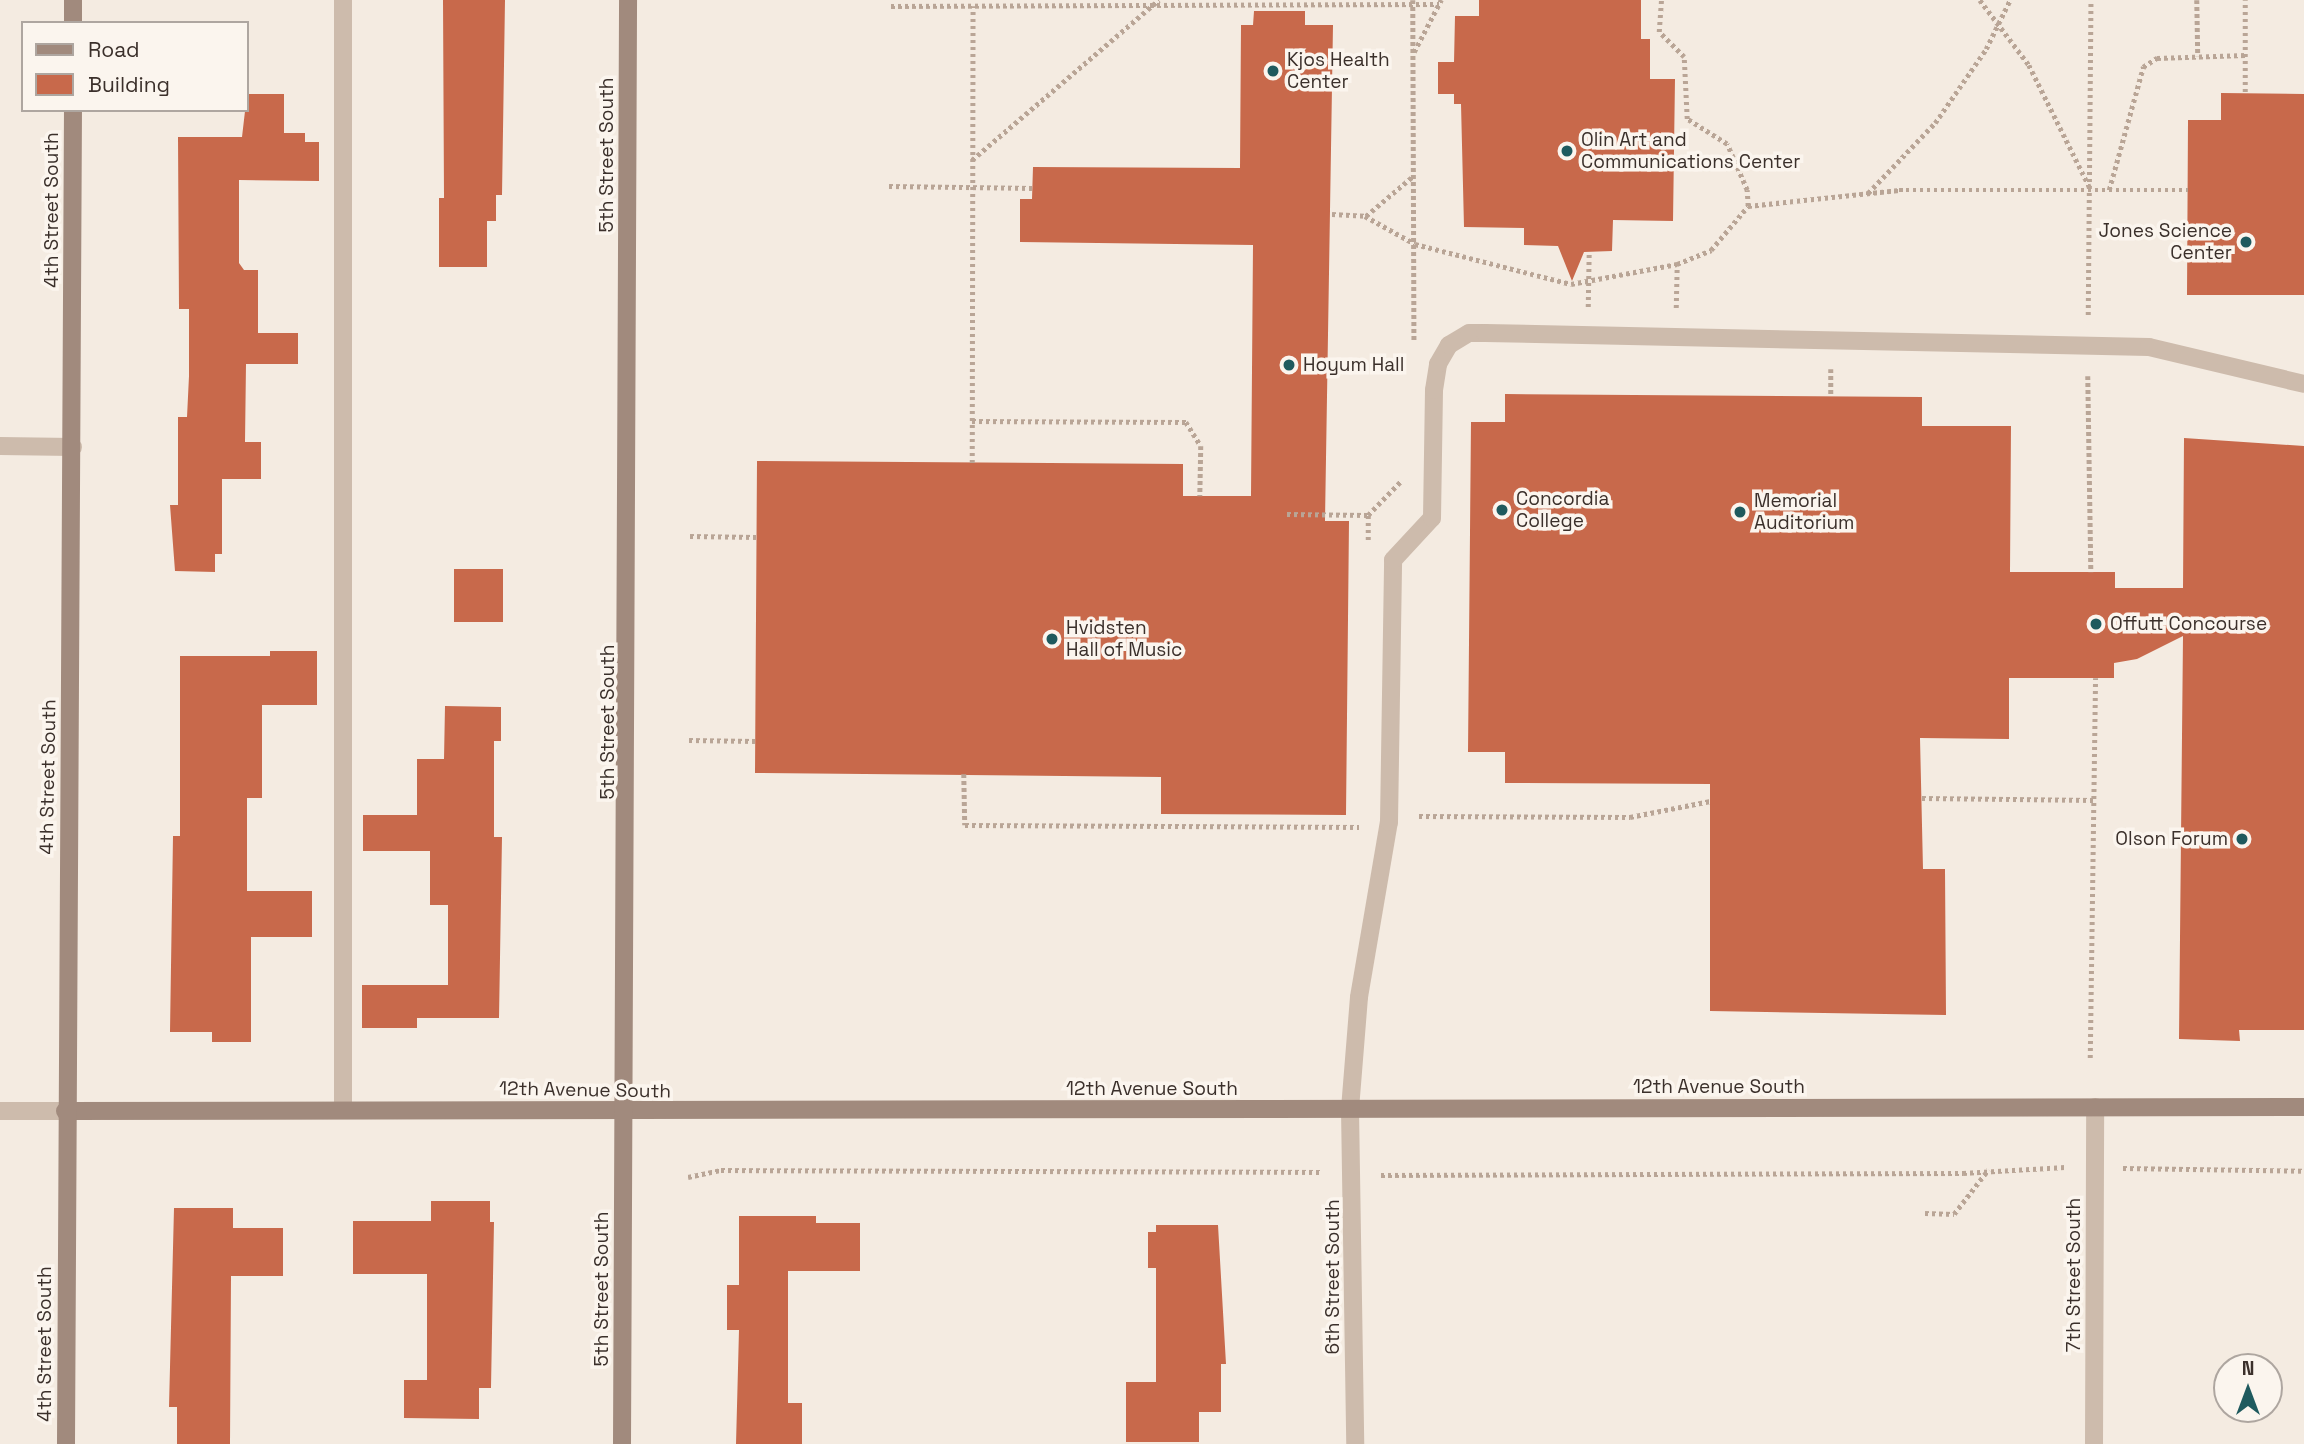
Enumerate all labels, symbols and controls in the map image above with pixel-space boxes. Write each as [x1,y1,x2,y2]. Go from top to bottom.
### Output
legend [21,21,248,112]
text: Road [88,36,140,63]
place label: Kjos Health Center [1287,49,1390,93]
marker: Kjos Health Center [1265,63,1281,79]
text: Building [88,71,170,98]
street label: 5th Street South [596,77,618,233]
place label: Olin Art and Communications Center [1581,129,1800,173]
street label: 4th Street South [41,132,63,288]
marker: Olin Art and Communications Center [1559,143,1575,159]
place label: Jones Science Center [2099,220,2232,264]
marker: Jones Science Center [2238,234,2254,250]
place label: Hoyum Hall [1303,354,1404,376]
marker: Hoyum Hall [1281,357,1297,373]
place label: Concordia College [1516,488,1609,532]
place label: Memorial Auditorium [1754,490,1854,534]
marker: Concordia College [1494,502,1510,518]
marker: Memorial Auditorium [1732,504,1748,520]
place label: Offutt Concourse [2110,613,2267,635]
marker: Offutt Concourse [2088,616,2104,632]
place label: Hvidsten Hall of Music [1066,617,1182,661]
marker: Hvidsten Hall of Music [1044,631,1060,647]
street label: 5th Street South [597,644,619,800]
street label: 4th Street South [35,699,61,855]
place label: Olson Forum [2115,828,2228,850]
marker: Olson Forum [2234,831,2250,847]
street label: 12th Avenue South [1633,1076,1805,1098]
street label: 12th Avenue South [499,1077,671,1103]
street label: 12th Avenue South [1066,1078,1238,1100]
street label: 7th Street South [2063,1198,2085,1352]
street label: 6th Street South [1322,1199,1344,1355]
street label: 5th Street South [591,1211,613,1367]
street label: 4th Street South [34,1266,56,1422]
north arrow [2213,1353,2283,1423]
text: N [2242,1356,2254,1381]

